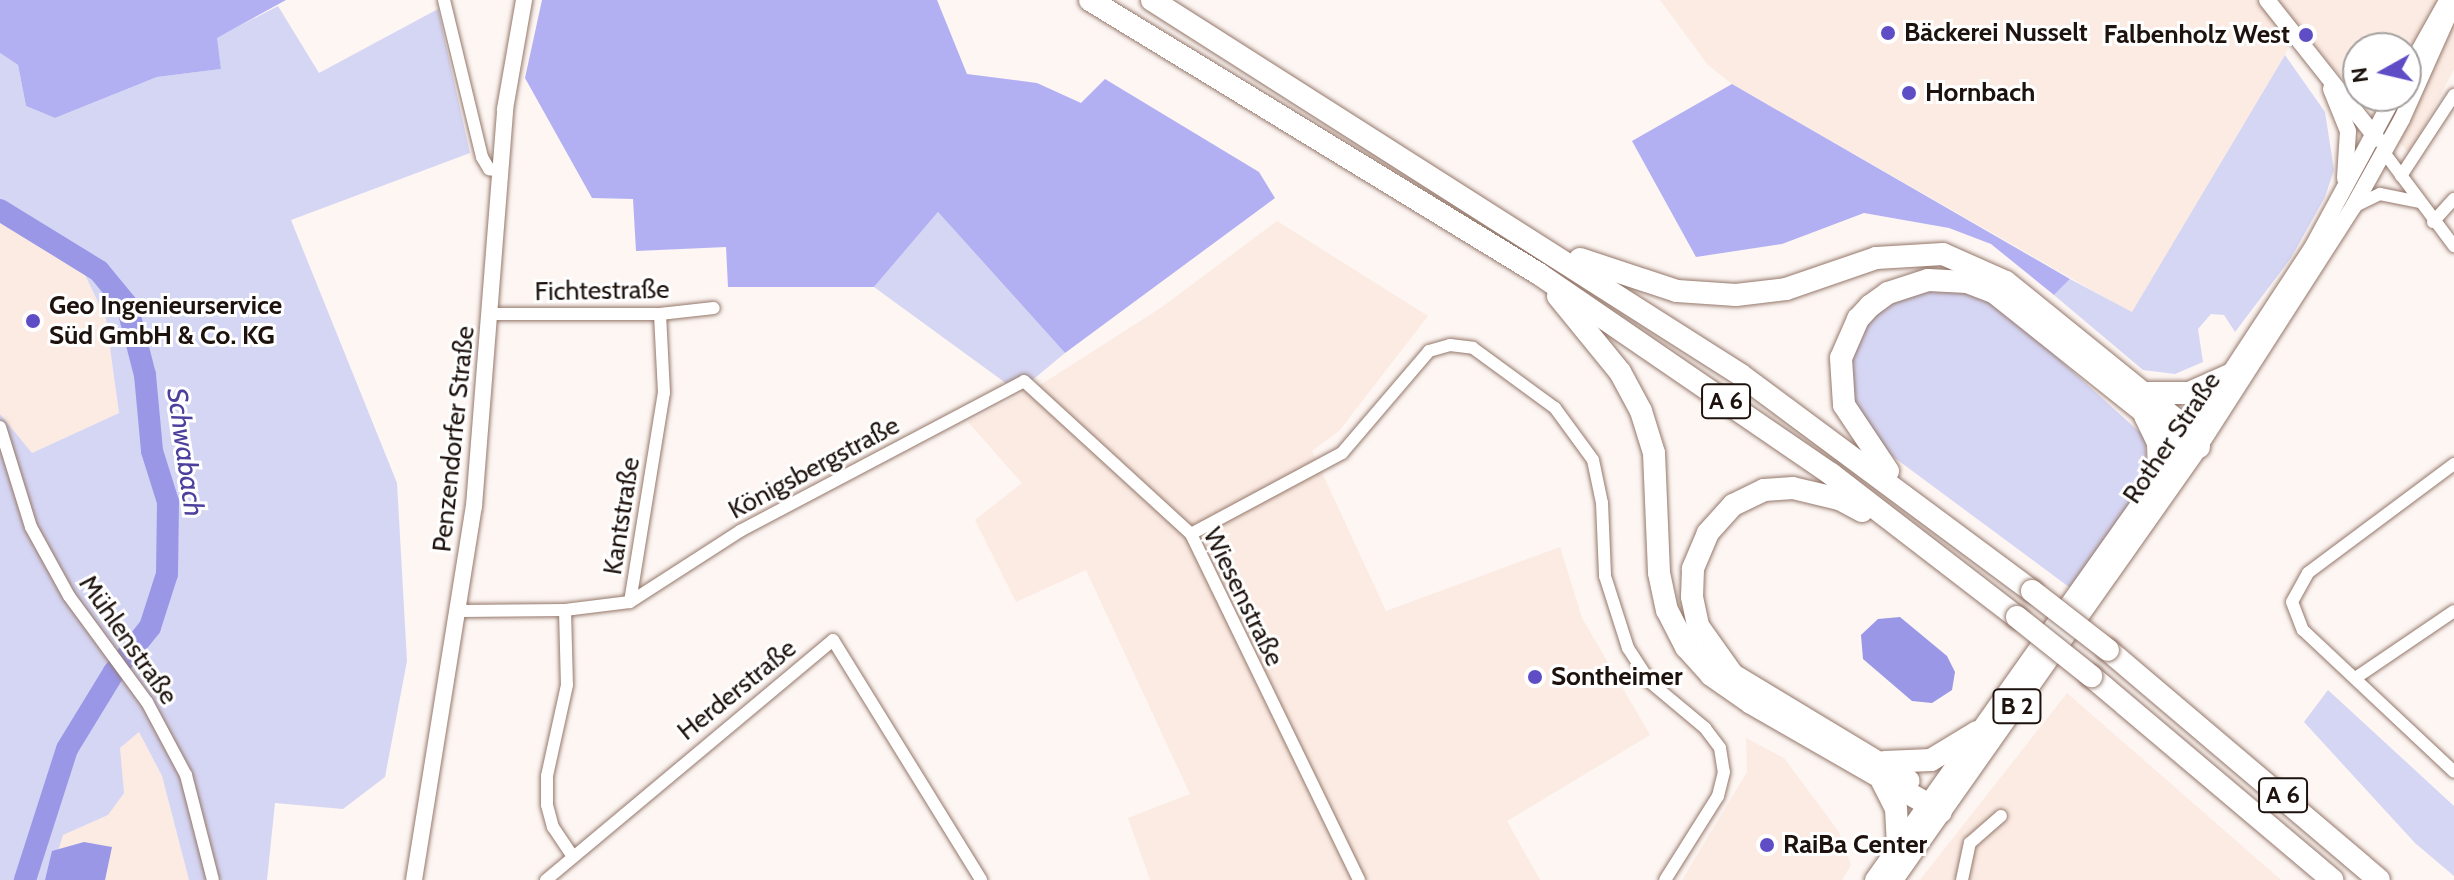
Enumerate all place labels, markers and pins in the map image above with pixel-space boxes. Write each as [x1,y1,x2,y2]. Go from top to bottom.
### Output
place label: Bäckerei Nusselt [1904,17,2088,49]
place label: Falbenholz West [2104,19,2290,51]
marker: Bäckerei Nusselt [1879,24,1897,42]
marker: Falbenholz West [2297,26,2315,44]
place label: Hornbach [1925,77,2035,109]
marker: Hornbach [1900,84,1918,102]
place label: Geo Ingenieurservice Süd GmbH & Co. KG [49,290,282,352]
marker: Geo Ingenieurservice Süd GmbH & Co. KG [24,312,42,330]
place label: Sontheimer [1551,661,1683,693]
marker: Sontheimer [1526,668,1544,686]
place label: RaiBa Center [1783,829,1927,861]
marker: RaiBa Center [1758,836,1776,854]

